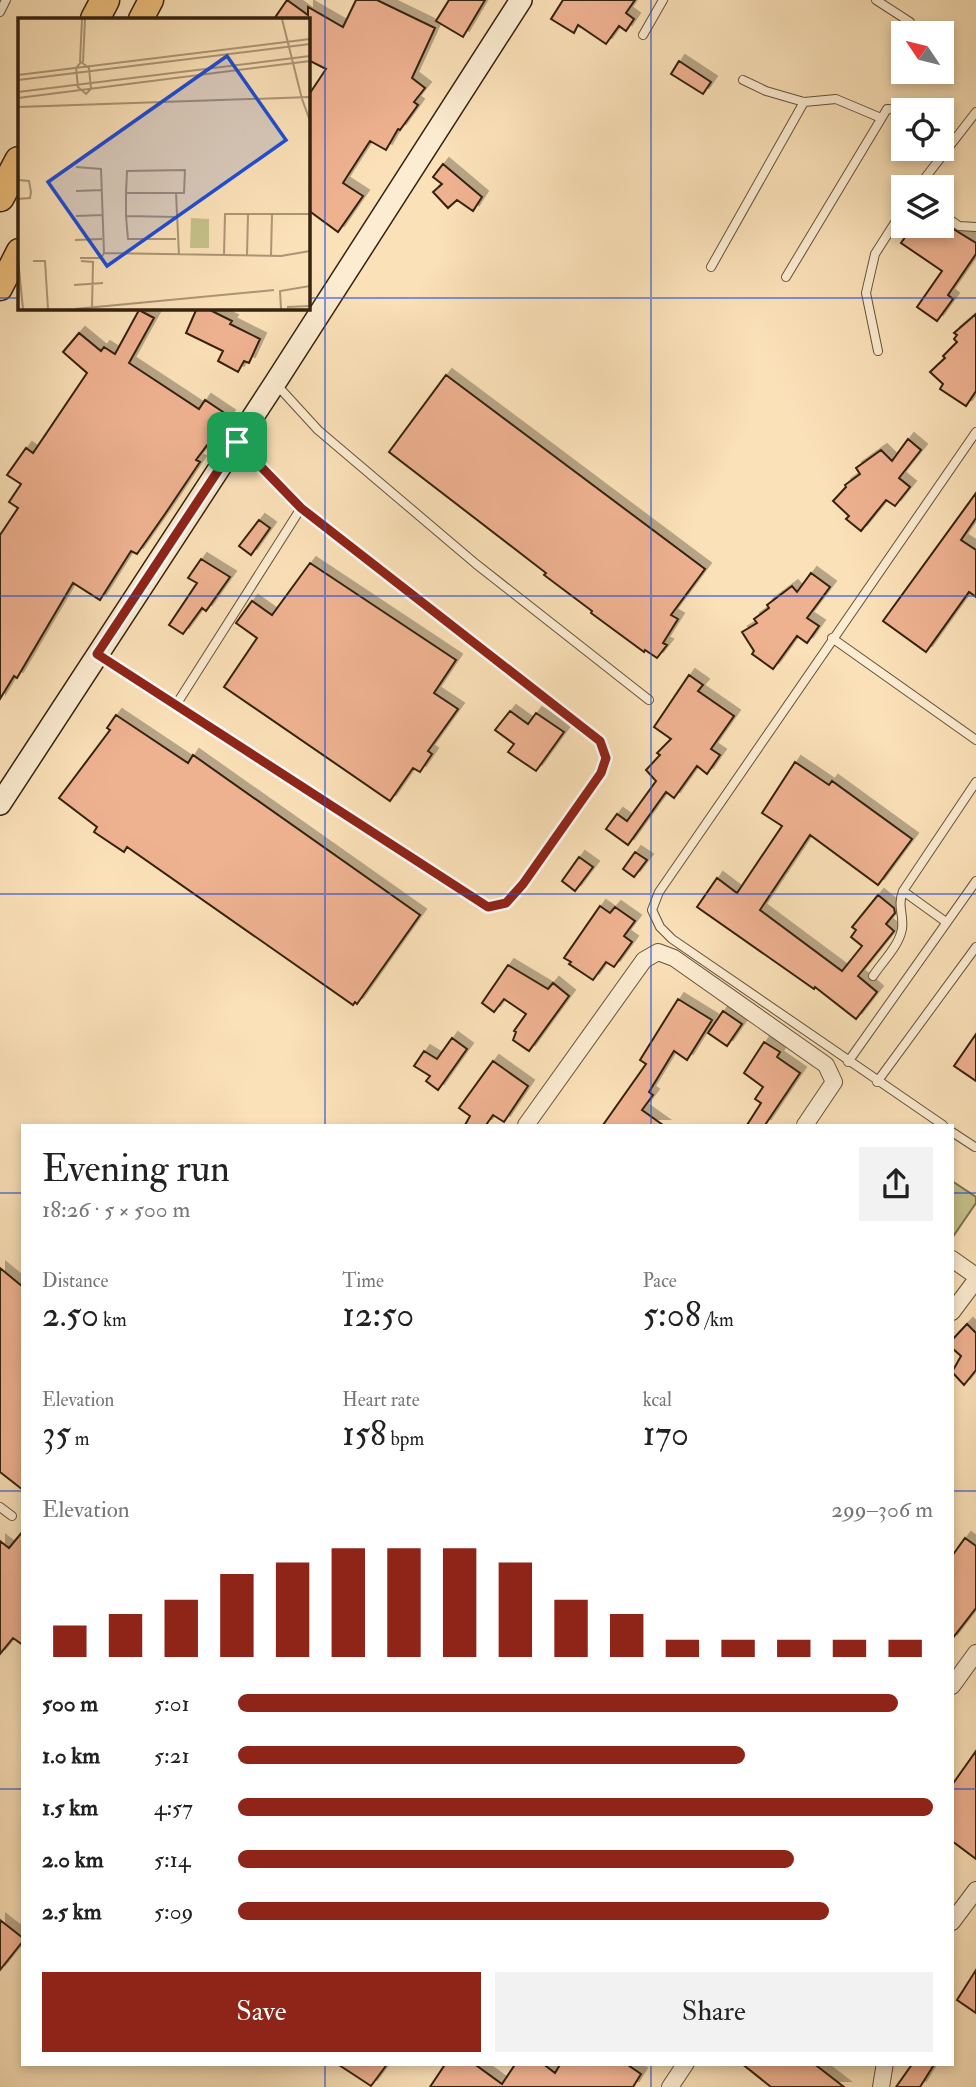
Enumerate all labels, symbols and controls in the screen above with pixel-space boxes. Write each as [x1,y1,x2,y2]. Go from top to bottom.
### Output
inset map [18,18,310,310]
north arrow [891,21,954,84]
map controls [891,21,954,238]
button: locate [891,98,954,161]
button: layers [891,175,954,238]
pin [207,412,267,472]
icon: arrive [218,423,256,461]
text: Evening run [42,1145,230,1193]
button: share [859,1147,933,1221]
text: 18:26 · 5 × 500 m [42,1195,190,1224]
text: Distance [42,1269,108,1293]
text: Time [342,1269,384,1293]
text: Pace [643,1269,677,1293]
text: 2.50 [42,1293,99,1337]
text: 12:50 [342,1293,414,1337]
text: 5:08 [643,1293,701,1337]
text: km [99,1308,127,1332]
text: /km [701,1308,734,1332]
text: Elevation [42,1388,114,1412]
text: Heart rate [342,1388,420,1412]
text: kcal [643,1388,672,1412]
text: 35 [42,1412,71,1456]
text: 158 [342,1412,387,1456]
text: 170 [643,1412,689,1456]
text: m [71,1427,90,1451]
text: bpm [387,1427,424,1451]
text: Elevation [42,1495,130,1524]
text: 299–306 m [831,1495,933,1524]
text: 500 m [42,1689,98,1718]
text: 5:01 [154,1689,190,1718]
text: 1.0 km [42,1741,100,1770]
text: 5:21 [154,1741,190,1770]
text: 1.5 km [42,1793,98,1822]
text: 4:57 [154,1793,193,1822]
text: 2.0 km [42,1845,104,1874]
text: 5:14 [154,1845,190,1874]
text: 2.5 km [42,1897,102,1926]
text: 5:09 [154,1897,193,1926]
button: Save [42,1972,481,2052]
button: Share [495,1972,933,2052]

